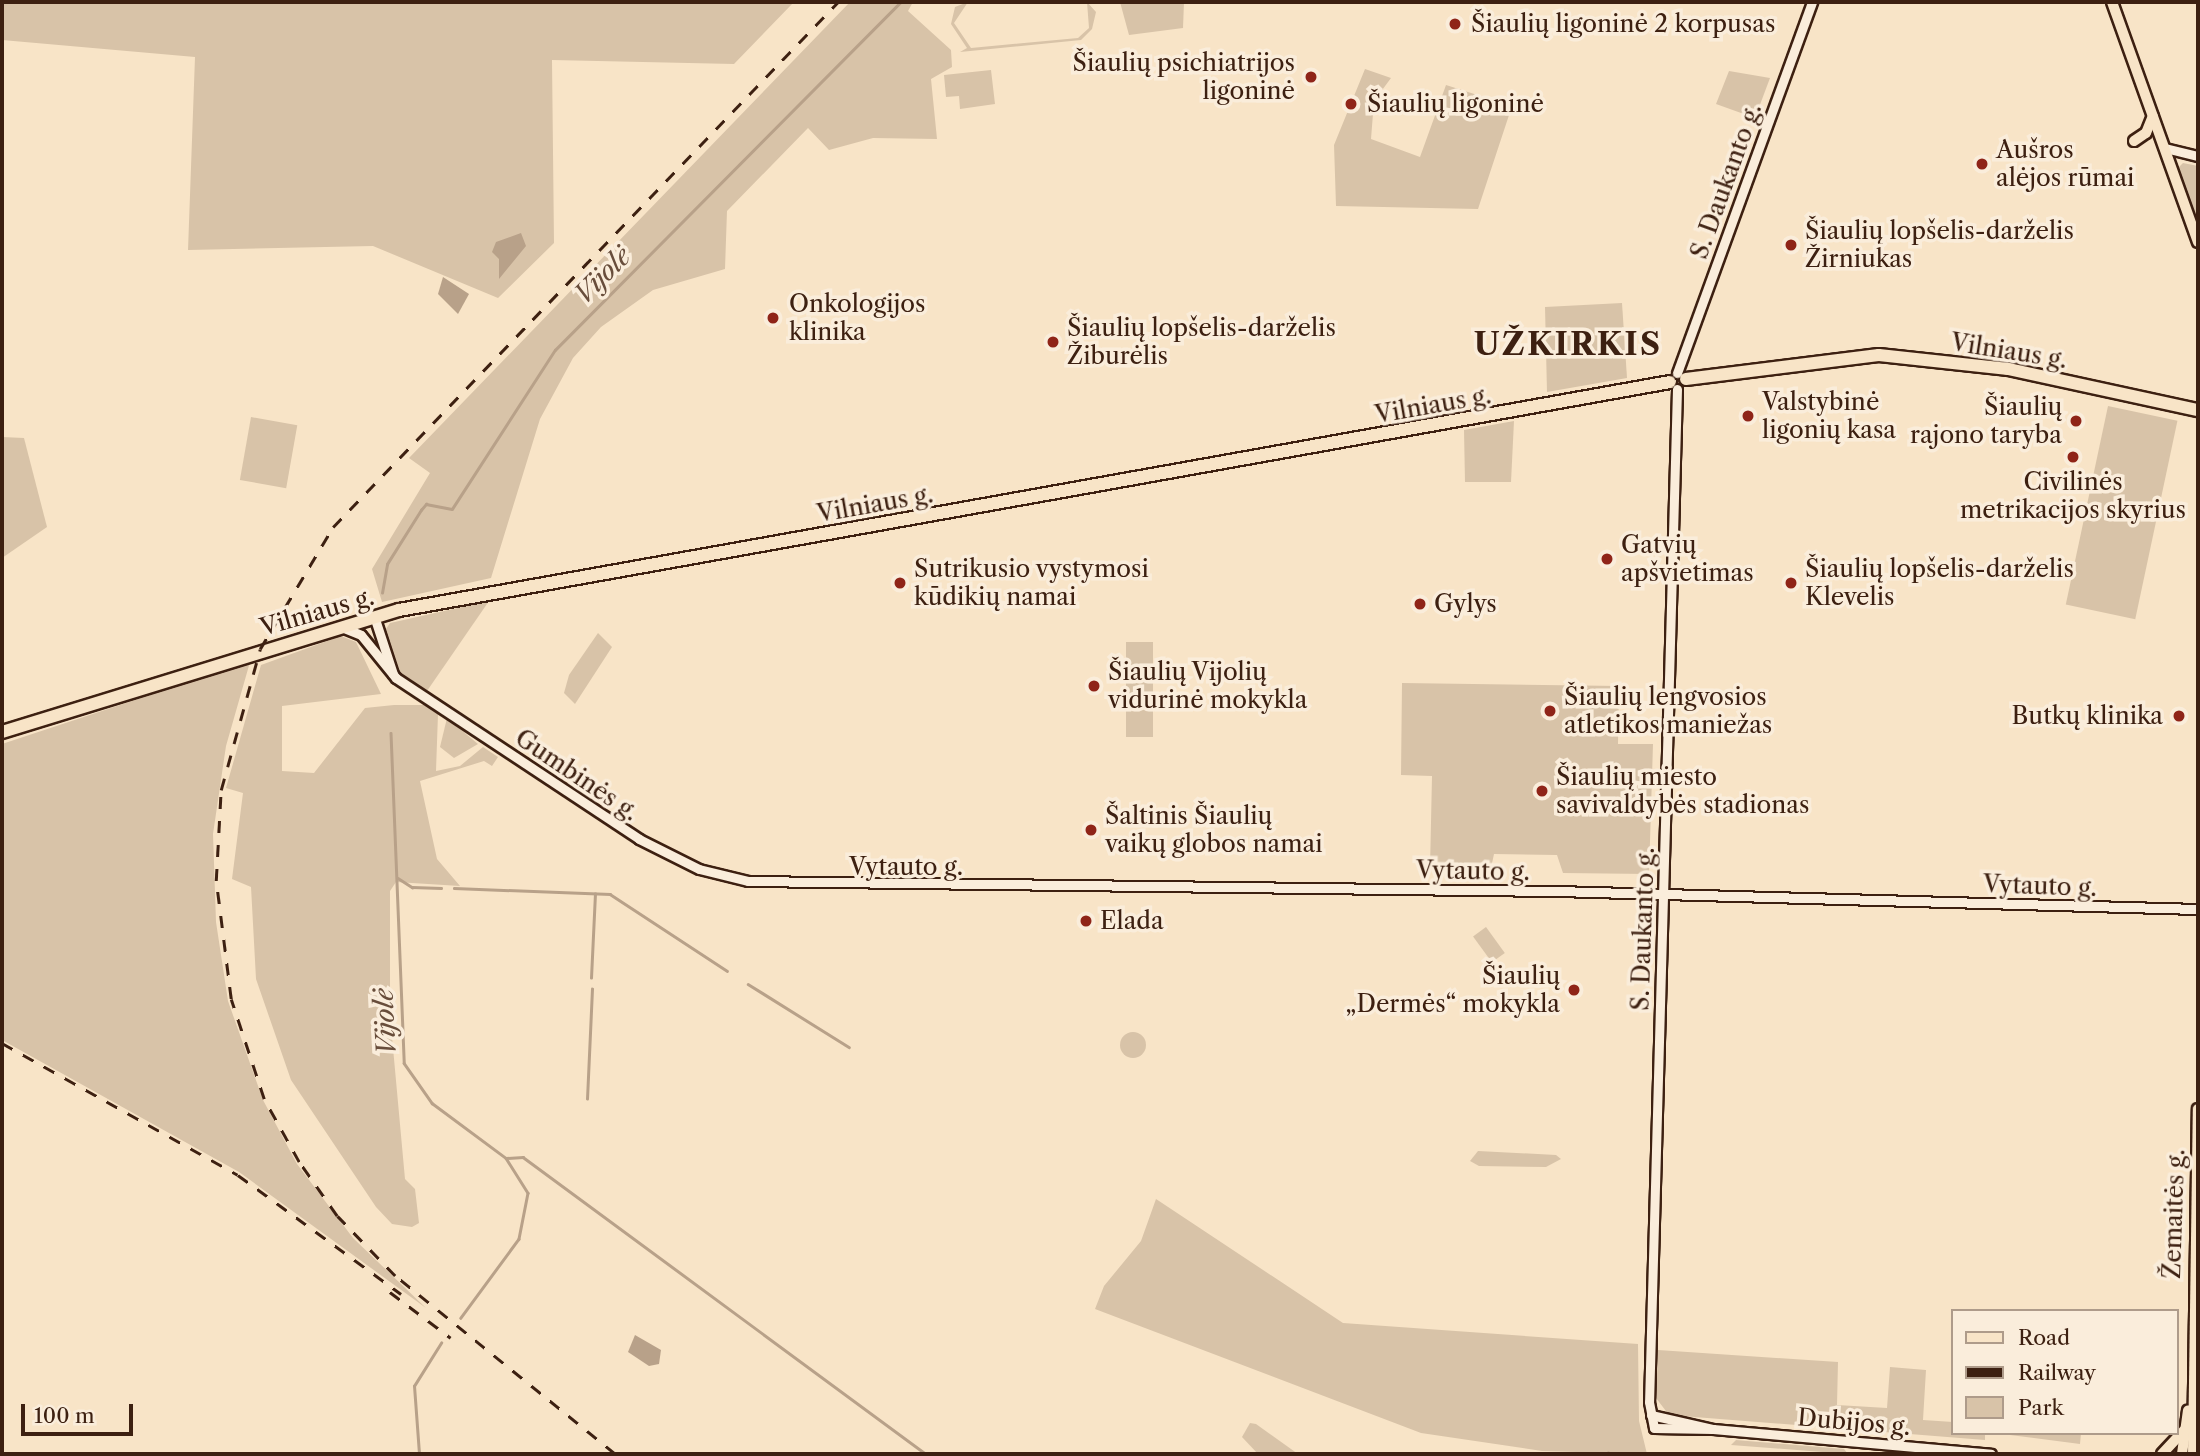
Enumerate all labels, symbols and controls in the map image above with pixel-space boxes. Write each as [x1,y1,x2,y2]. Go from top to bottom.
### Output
place label: Šiaulių ligoninė 2 korpusas [1471,10,1775,38]
marker: Šiaulių ligoninė 2 korpusas [1445,14,1465,34]
place label: Šiaulių psichiatrijos ligoninė [1073,49,1295,105]
marker: Šiaulių psichiatrijos ligoninė [1301,67,1321,87]
place label: Šiaulių ligoninė [1367,90,1544,118]
marker: Šiaulių ligoninė [1341,94,1361,114]
street label: S. Daukanto g. [1685,99,1767,263]
place label: Aušros alėjos rūmai [1996,136,2134,192]
marker: Aušros alėjos rūmai [1974,156,1990,172]
place label: Šiaulių lopšelis-darželis Žirniukas [1805,217,2074,273]
marker: Šiaulių lopšelis-darželis Žirniukas [1783,237,1799,253]
water label: Vijolė [568,241,638,311]
place label: Onkologijos klinika [789,290,925,346]
marker: Onkologijos klinika [763,308,783,328]
place label: Šiaulių lopšelis-darželis Žiburėlis [1067,314,1336,370]
district label: UŽKIRKIS [1475,325,1661,363]
street label: Vilniaus g. [1949,328,2069,374]
marker: Šiaulių lopšelis-darželis Žiburėlis [1045,334,1061,350]
street label: Vilniaus g. [1373,381,1493,429]
place label: Valstybinė ligonių kasa [1762,388,1896,444]
place label: Šiaulių rajono taryba [1910,393,2062,449]
marker: Valstybinė ligonių kasa [1740,408,1756,424]
marker: Šiaulių rajono taryba [2068,413,2084,429]
marker: Civilinės metrikacijos skyrius [2065,449,2081,465]
place label: Civilinės metrikacijos skyrius [1960,468,2186,524]
street label: Vilniaus g. [815,480,935,528]
place label: Gatvių apšvietimas [1621,531,1754,587]
marker: Gatvių apšvietimas [1599,551,1615,567]
place label: Sutrikusio vystymosi kūdikių namai [914,555,1149,611]
place label: Šiaulių lopšelis-darželis Klevelis [1805,555,2074,611]
marker: Sutrikusio vystymosi kūdikių namai [892,575,908,591]
marker: Šiaulių lopšelis-darželis Klevelis [1783,575,1799,591]
street label: Vilniaus g. [257,582,377,642]
place label: Gylys [1434,590,1497,618]
marker: Gylys [1412,596,1428,612]
place label: Šiaulių Vijolių vidurinė mokykla [1108,658,1307,714]
marker: Šiaulių Vijolių vidurinė mokykla [1086,678,1102,694]
place label: Šiaulių lengvosios atletikos maniežas [1564,683,1772,739]
place label: Butkų klinika [2012,702,2163,730]
marker: Šiaulių lengvosios atletikos maniežas [1542,703,1558,719]
marker: Butkų klinika [2169,706,2189,726]
street label: Gumbinės g. [510,723,644,827]
place label: Šiaulių miesto savivaldybės stadionas [1556,763,1809,819]
marker: Šiaulių miesto savivaldybės stadionas [1534,783,1550,799]
place label: Šaltinis Šiaulių vaikų globos namai [1105,802,1323,858]
marker: Šaltinis Šiaulių vaikų globos namai [1083,822,1099,838]
street label: S. Daukanto g. [1626,847,1660,1011]
street label: Vytauto g. [849,853,963,881]
street label: Vytauto g. [1416,856,1530,886]
street label: Vytauto g. [1983,870,2097,902]
place label: Elada [1100,907,1164,935]
marker: Elada [1078,913,1094,929]
place label: Šiaulių „Dermės“ mokykla [1346,962,1560,1018]
marker: Šiaulių „Dermės“ mokykla [1566,982,1582,998]
water label: Vijolė [369,987,403,1057]
street label: Žemaitės g. [2157,1149,2191,1279]
legend [1952,1309,2179,1435]
text: Road [2018,1325,2070,1350]
text: Railway [2018,1360,2096,1385]
scale bar [24,1390,136,1434]
text: Park [2018,1395,2064,1420]
text: 100 m [34,1403,95,1428]
street label: Dubijos g. [1796,1403,1912,1441]

